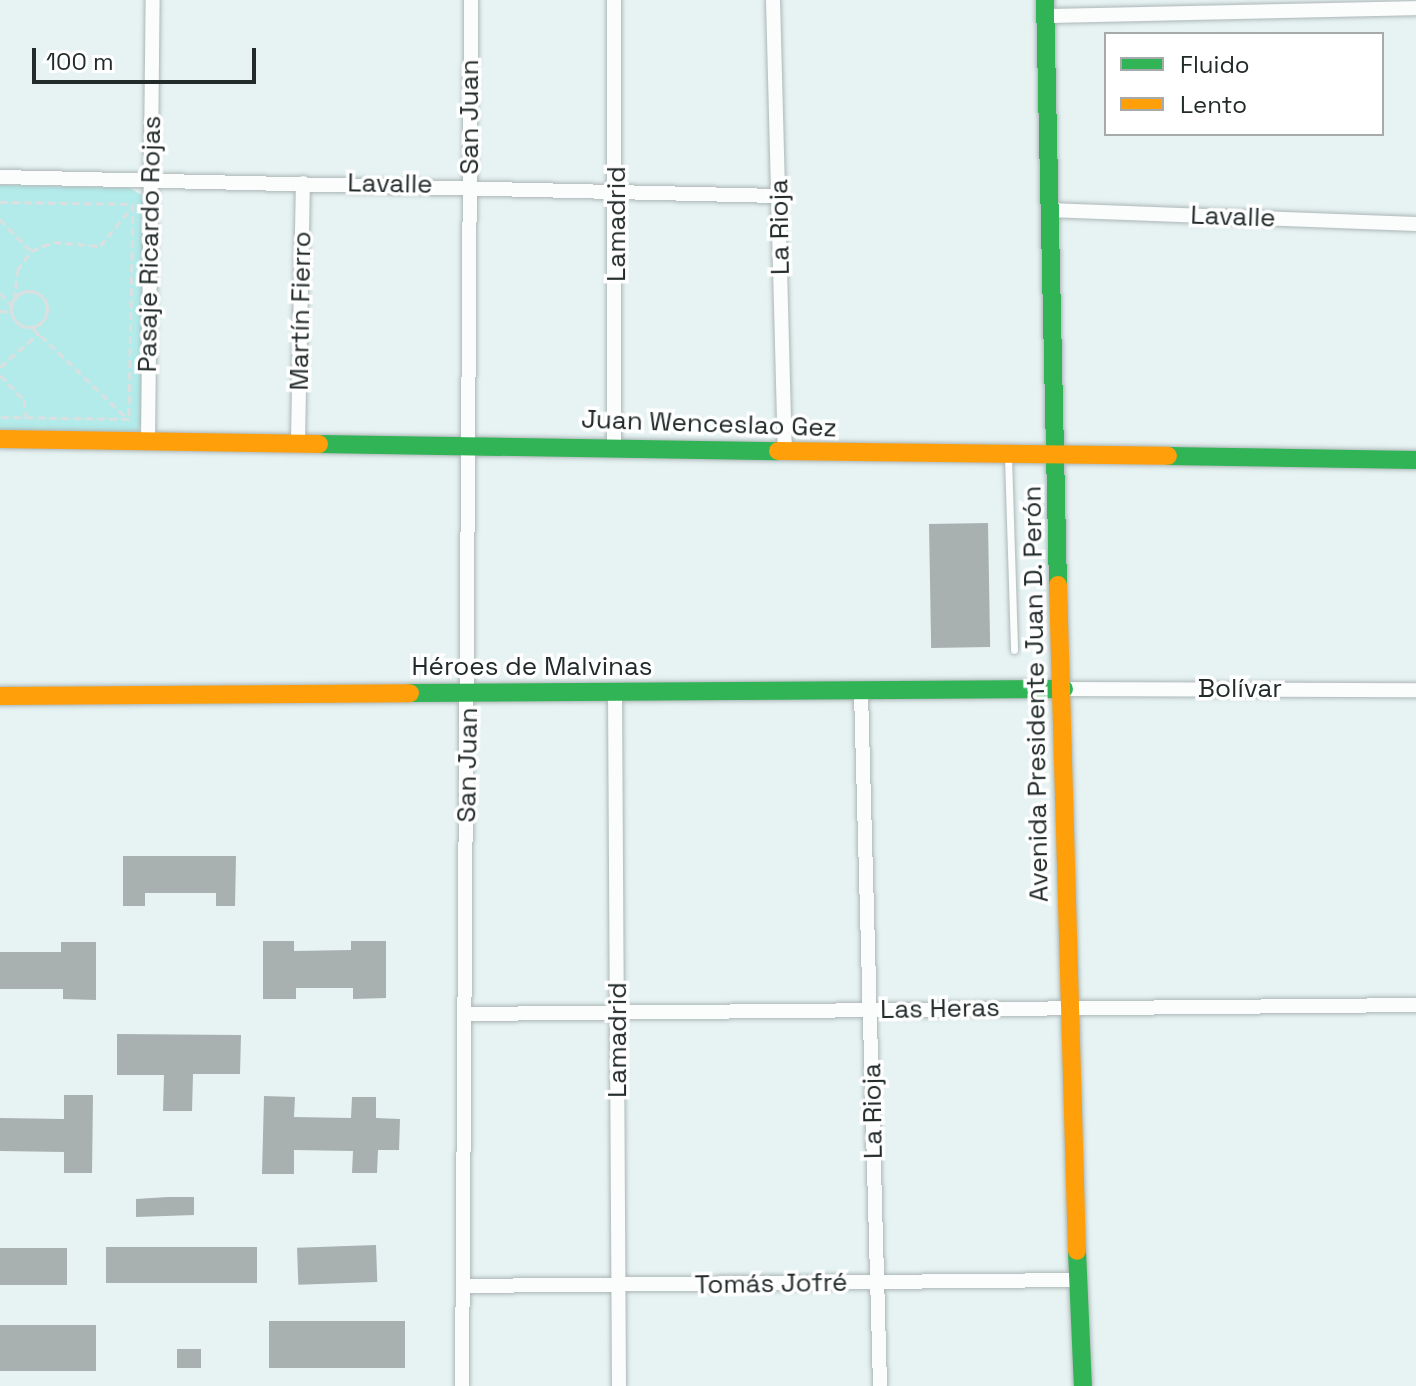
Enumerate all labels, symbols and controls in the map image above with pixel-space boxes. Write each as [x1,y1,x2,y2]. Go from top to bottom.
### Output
scale bar [36,32,260,82]
legend [1104,32,1384,136]
text: 100 m [46,46,114,77]
text: Fluido [1180,49,1250,80]
street label: San Juan [454,59,486,175]
text: Lento [1180,89,1247,120]
street label: Pasaje Ricardo Rojas [132,115,168,373]
street label: Lamadrid [601,166,633,282]
street label: Lavalle [347,168,433,200]
street label: La Rioja [764,179,796,275]
street label: Lavalle [1190,200,1276,234]
street label: Martín Fierro [284,231,318,391]
street label: Juan Wenceslao Gez [581,404,837,444]
street label: Avenida Presidente Juan D. Perón [1017,485,1055,903]
street label: Héroes de Malvinas [411,651,653,683]
street label: Bolívar [1198,673,1282,705]
street label: San Juan [451,707,485,823]
street label: Lamadrid [602,982,634,1098]
street label: Las Heras [880,992,1000,1026]
street label: La Rioja [857,1063,889,1159]
street label: Tomás Jofré [694,1267,848,1301]

